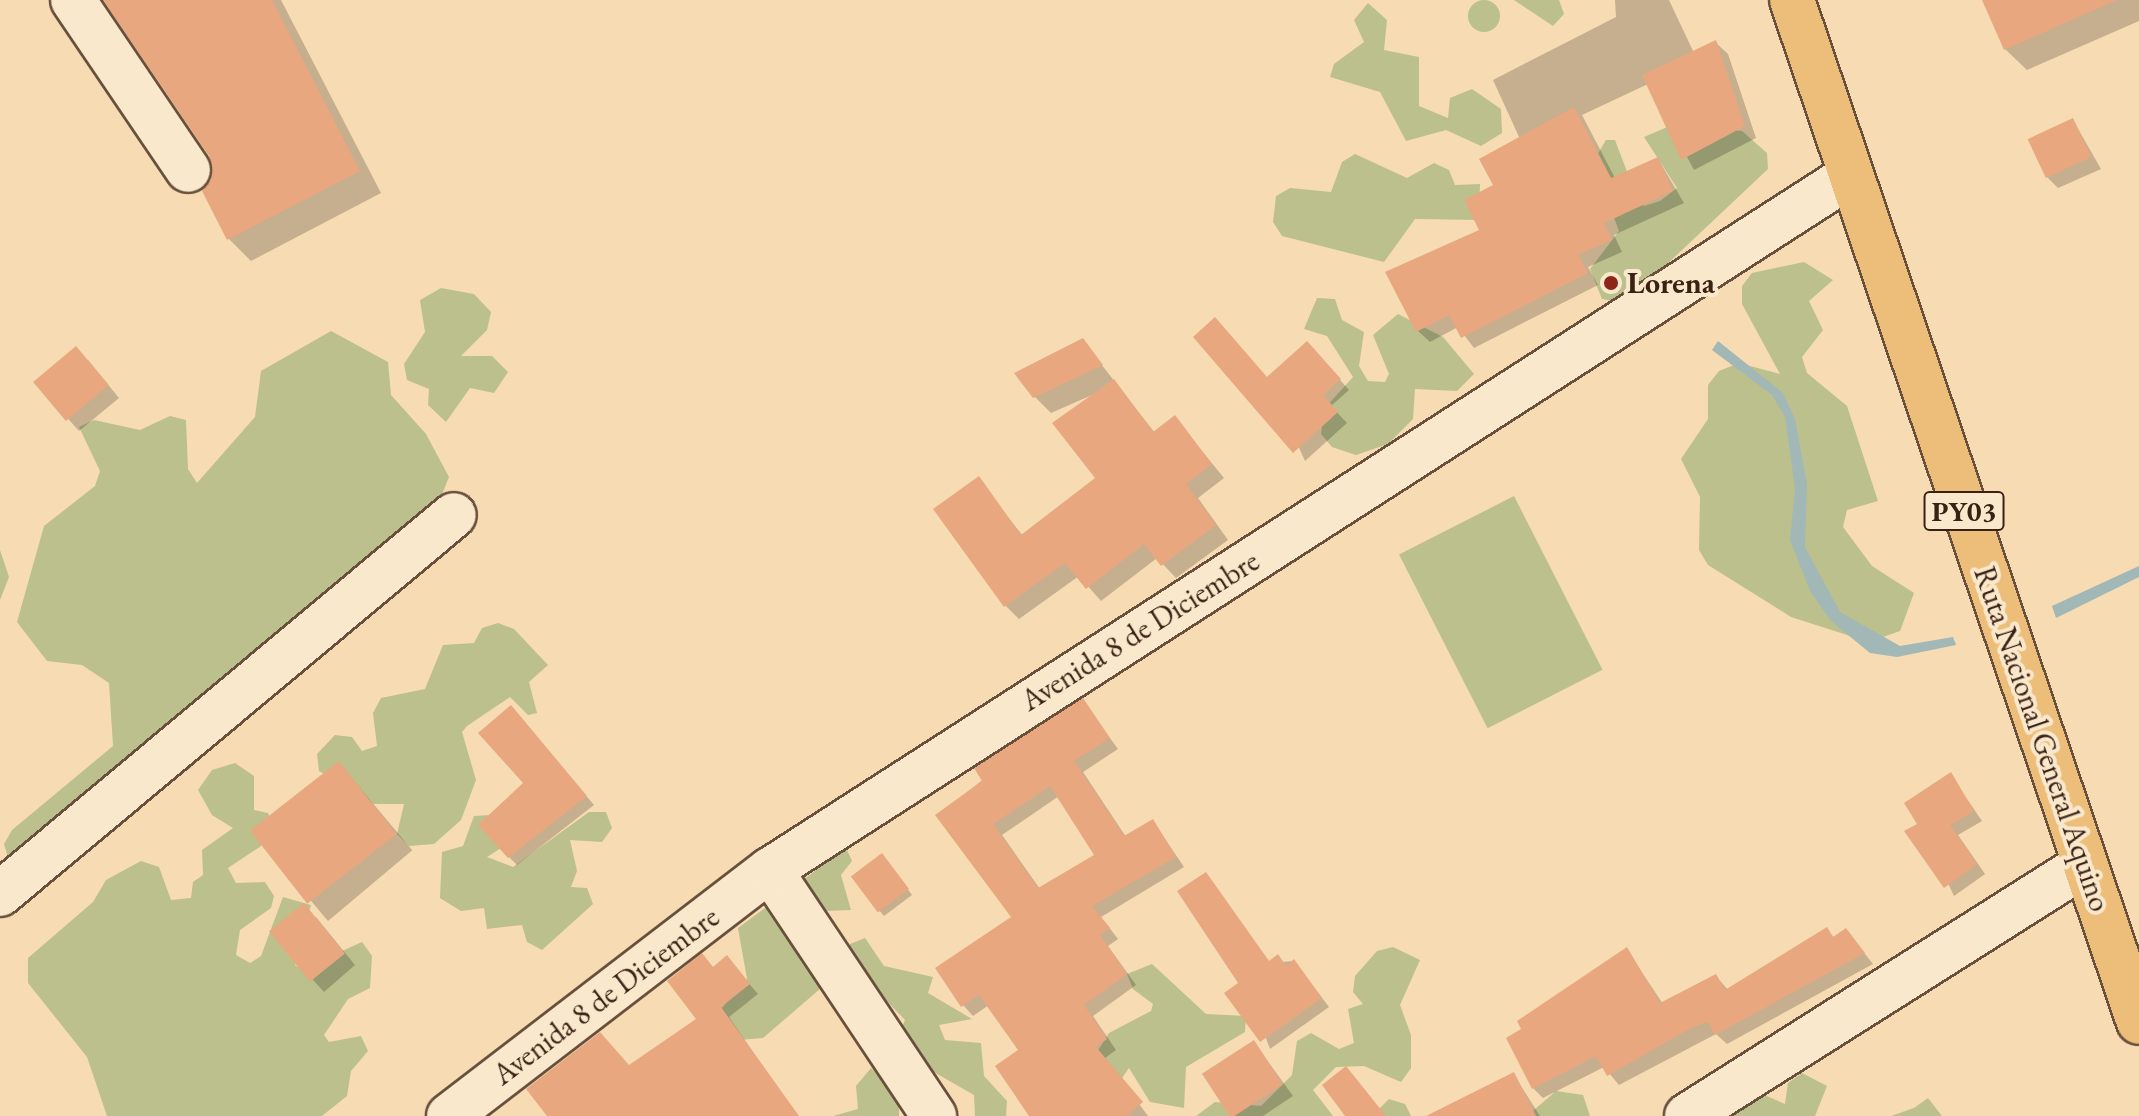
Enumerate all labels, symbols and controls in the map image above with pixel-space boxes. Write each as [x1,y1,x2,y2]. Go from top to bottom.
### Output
place label: Lorena [1627,265,1715,301]
marker: Lorena [1602,274,1620,292]
road number: PY03 [1922,487,2006,535]
street label: Avenida 8 de Diciembre [1014,543,1266,719]
street label: Ruta Nacional General Aquino [1966,562,2118,916]
street label: Avenida 8 de Diciembre [486,899,726,1093]

